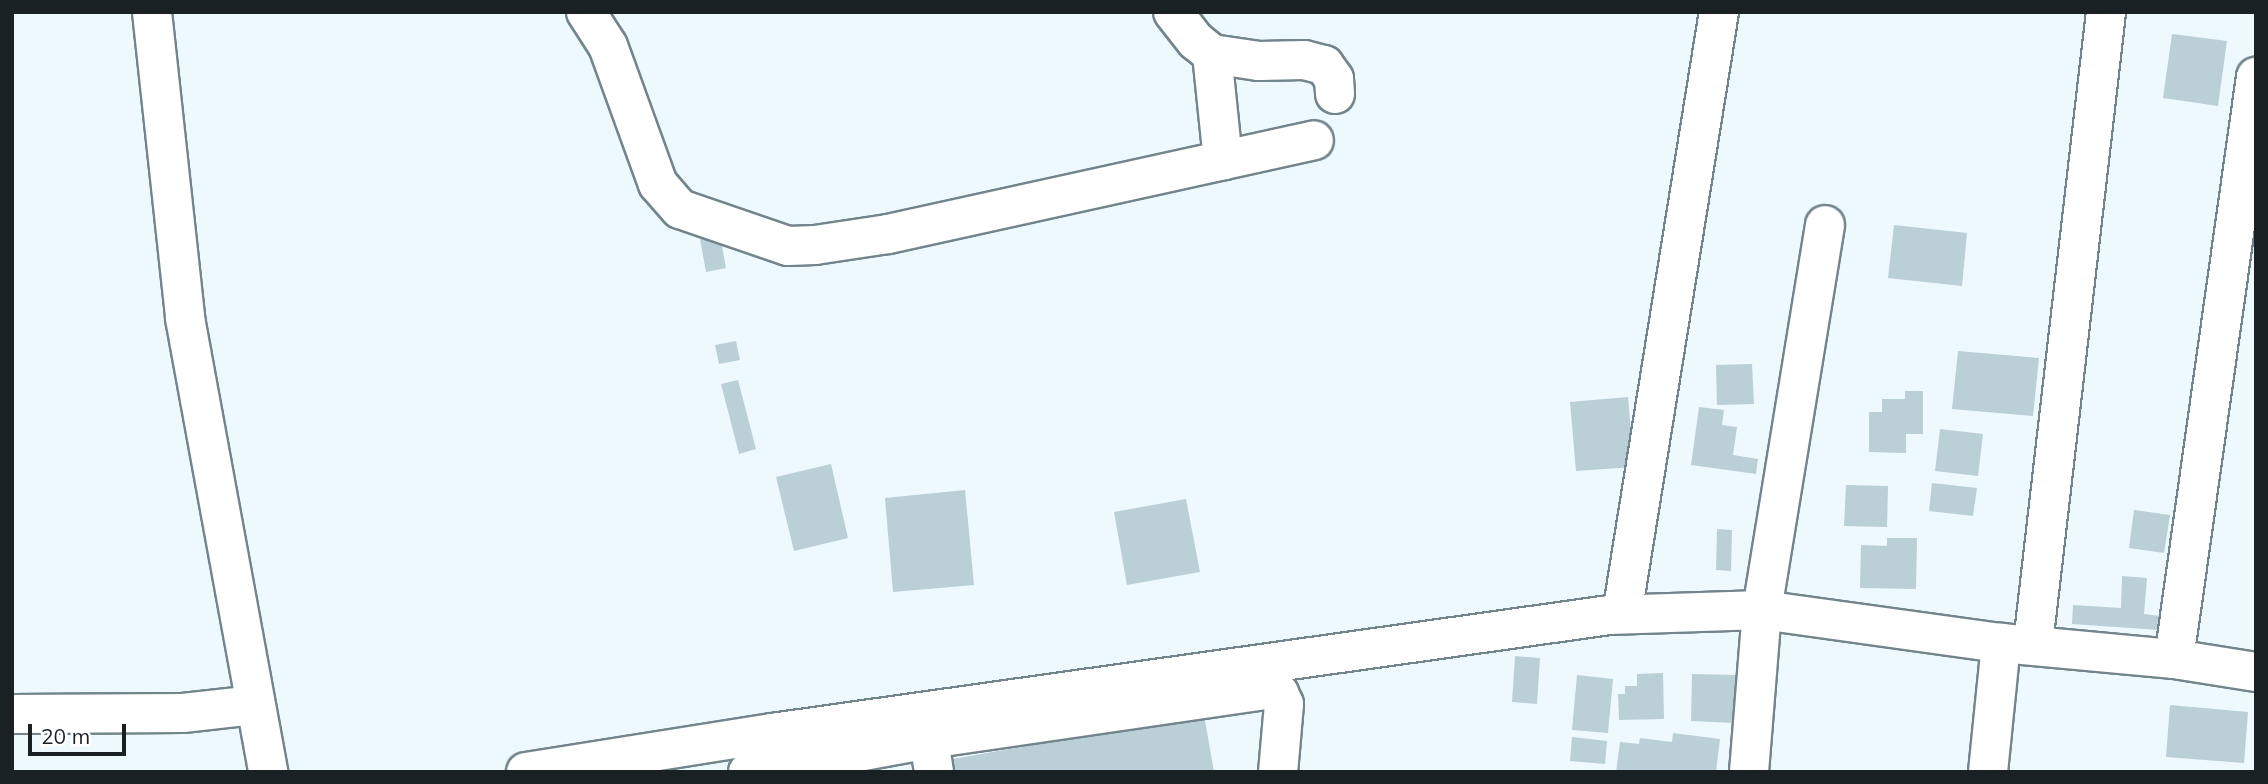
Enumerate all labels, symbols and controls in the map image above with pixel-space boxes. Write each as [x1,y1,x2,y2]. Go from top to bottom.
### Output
scale bar [32,710,130,754]
text: 20 m [41,723,90,749]

